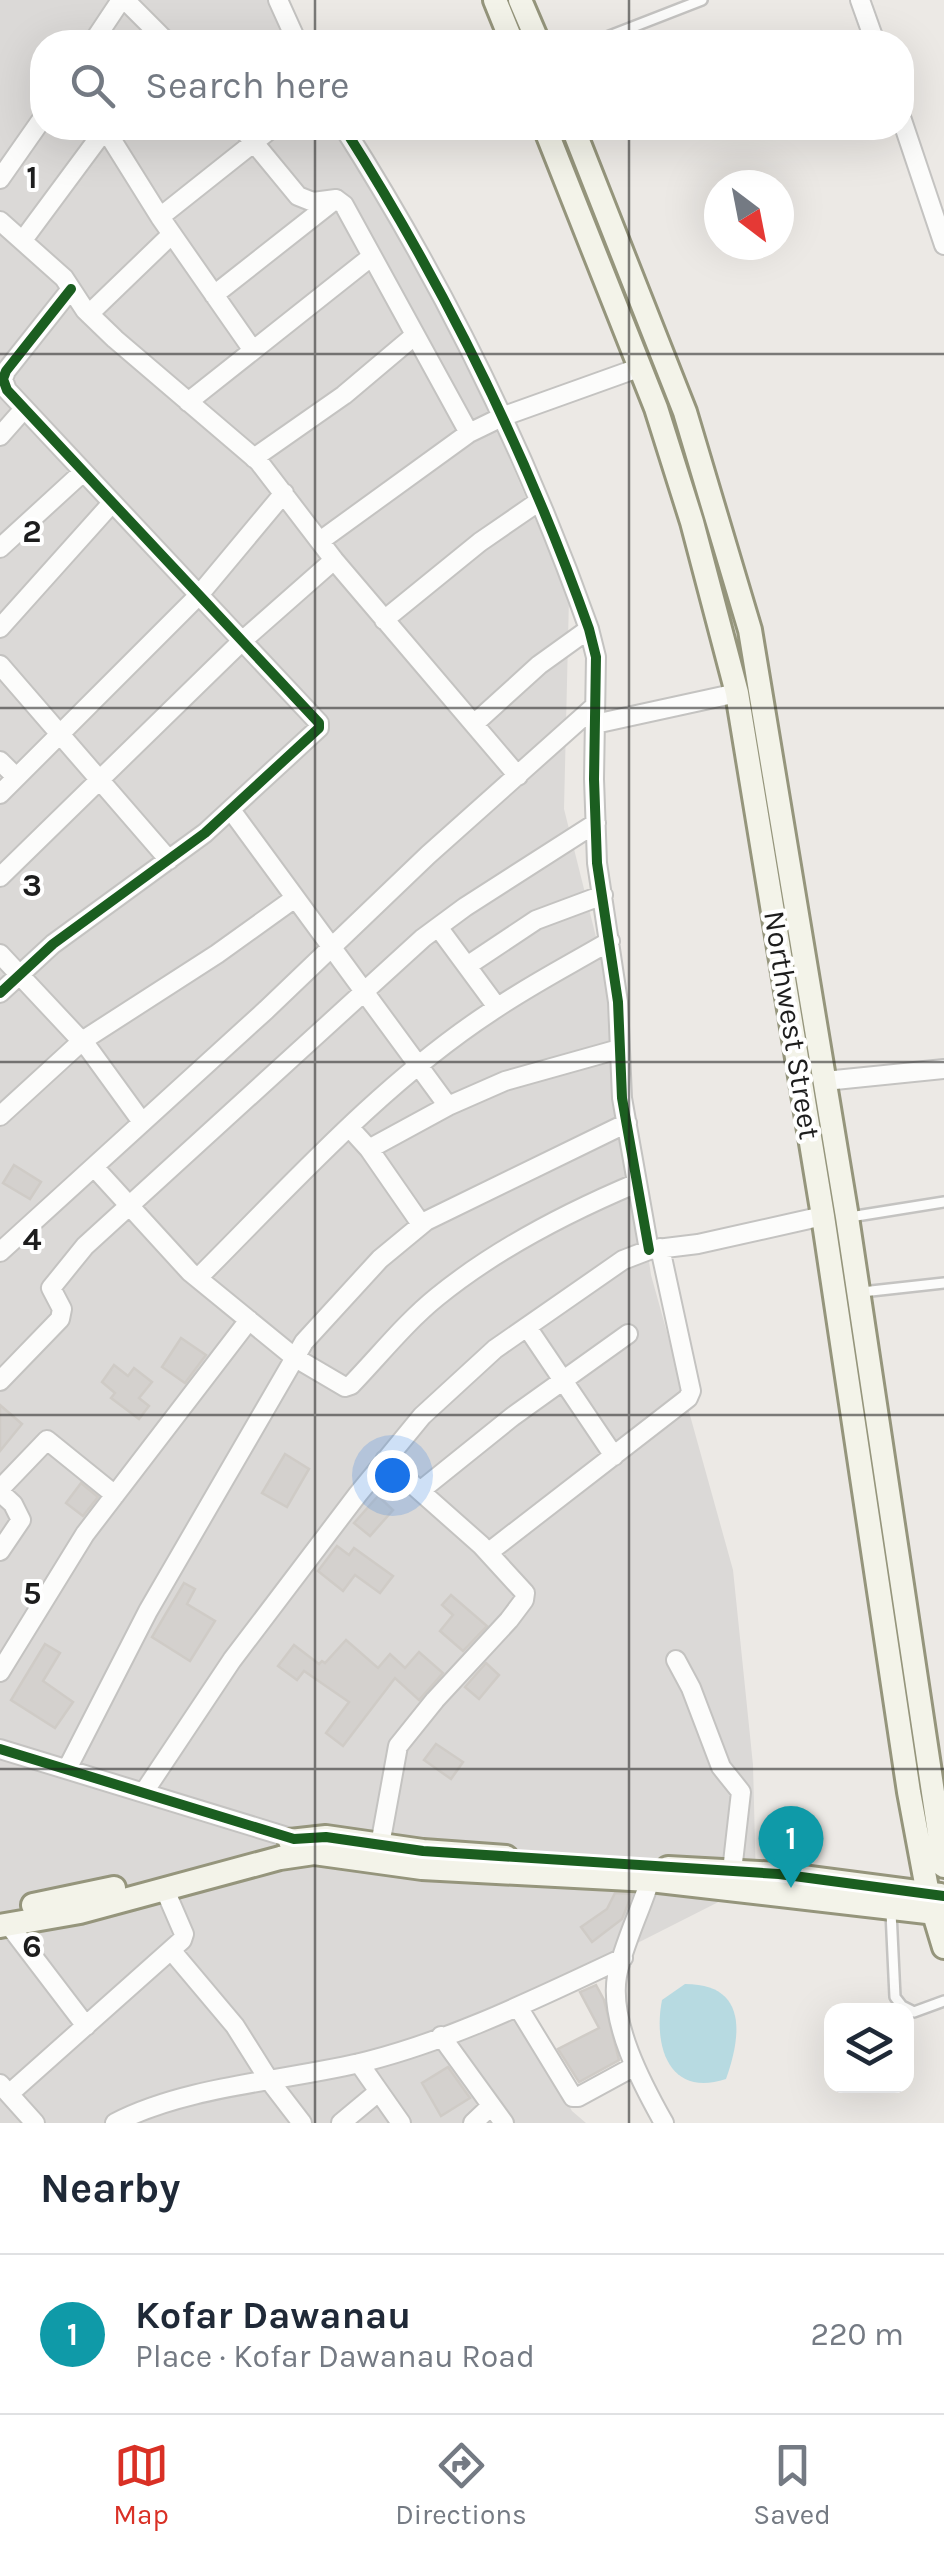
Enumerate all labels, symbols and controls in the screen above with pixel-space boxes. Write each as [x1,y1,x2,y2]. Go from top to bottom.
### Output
search box [30,30,914,140]
icon: search [65,58,120,113]
text: Search here [145,63,349,108]
text: 1 [26,159,38,196]
north arrow [704,170,794,260]
text: 2 [22,513,42,550]
text: 3 [22,867,42,904]
street label: Northwest Street [756,908,828,1142]
text: 4 [22,1221,42,1258]
your location [367,1450,418,1501]
text: 5 [23,1575,41,1612]
pin: 1 [758,1806,824,1888]
text: 6 [22,1928,42,1965]
map controls [824,2003,914,2093]
button: layers [824,2003,914,2093]
text: Nearby [40,2163,180,2213]
text: Kofar Dawanau [135,2293,411,2338]
text: 1 [67,2316,78,2353]
text: 220 m [810,2316,904,2353]
text: Place · Kofar Dawanau Road [135,2338,535,2375]
tab: Map [113,2438,169,2531]
tab: Directions [395,2438,527,2531]
tab: Saved [753,2438,831,2531]

